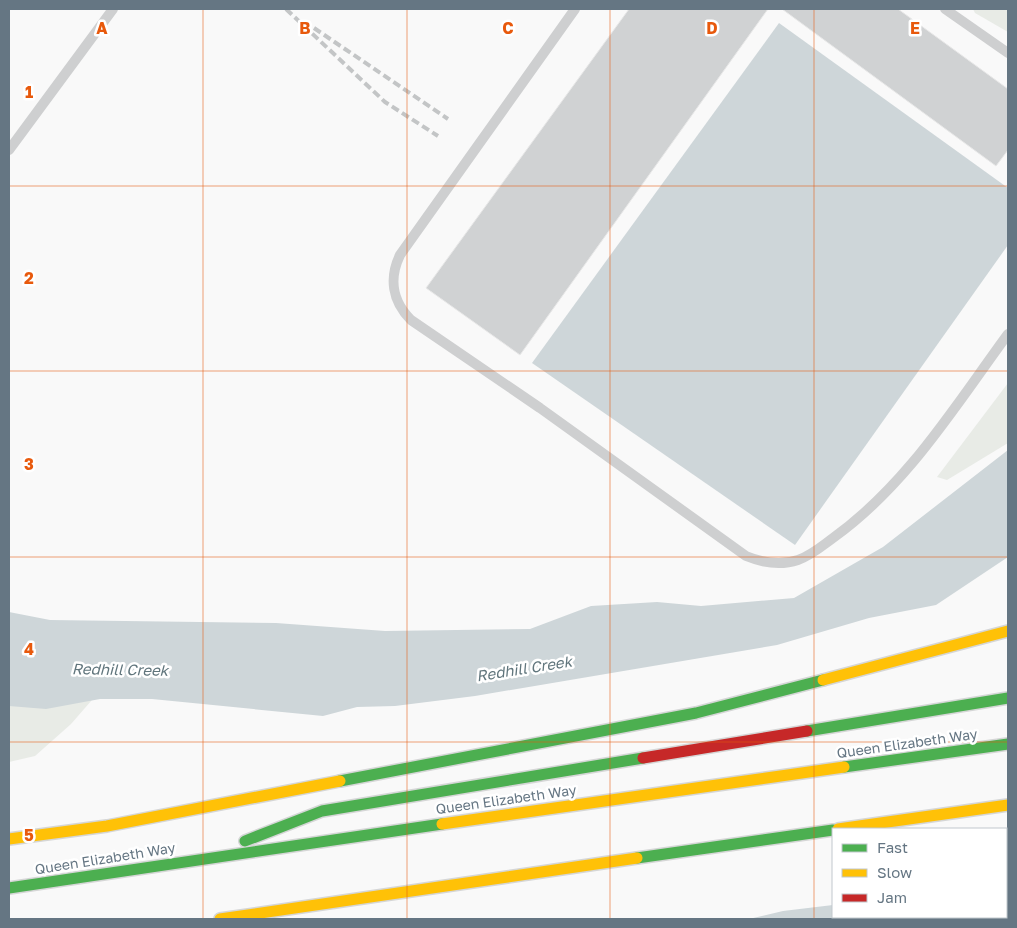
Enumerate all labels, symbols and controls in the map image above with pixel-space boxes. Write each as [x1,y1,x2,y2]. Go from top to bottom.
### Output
text: A [96,18,108,38]
text: B [299,18,311,38]
text: C [502,18,514,38]
text: D [706,18,718,38]
text: E [910,18,920,38]
text: 1 [25,82,33,102]
text: 2 [24,268,34,288]
text: 3 [24,454,34,474]
text: 4 [24,639,34,659]
water label: Redhill Creek [475,651,574,684]
water label: Redhill Creek [72,659,170,679]
street label: Queen Elizabeth Way [836,725,979,761]
street label: Queen Elizabeth Way [435,781,578,817]
text: 5 [24,825,34,845]
legend [832,828,1007,918]
street label: Queen Elizabeth Way [34,838,177,877]
text: Fast [877,838,908,856]
text: Slow [877,863,912,881]
text: Jam [877,888,907,906]

